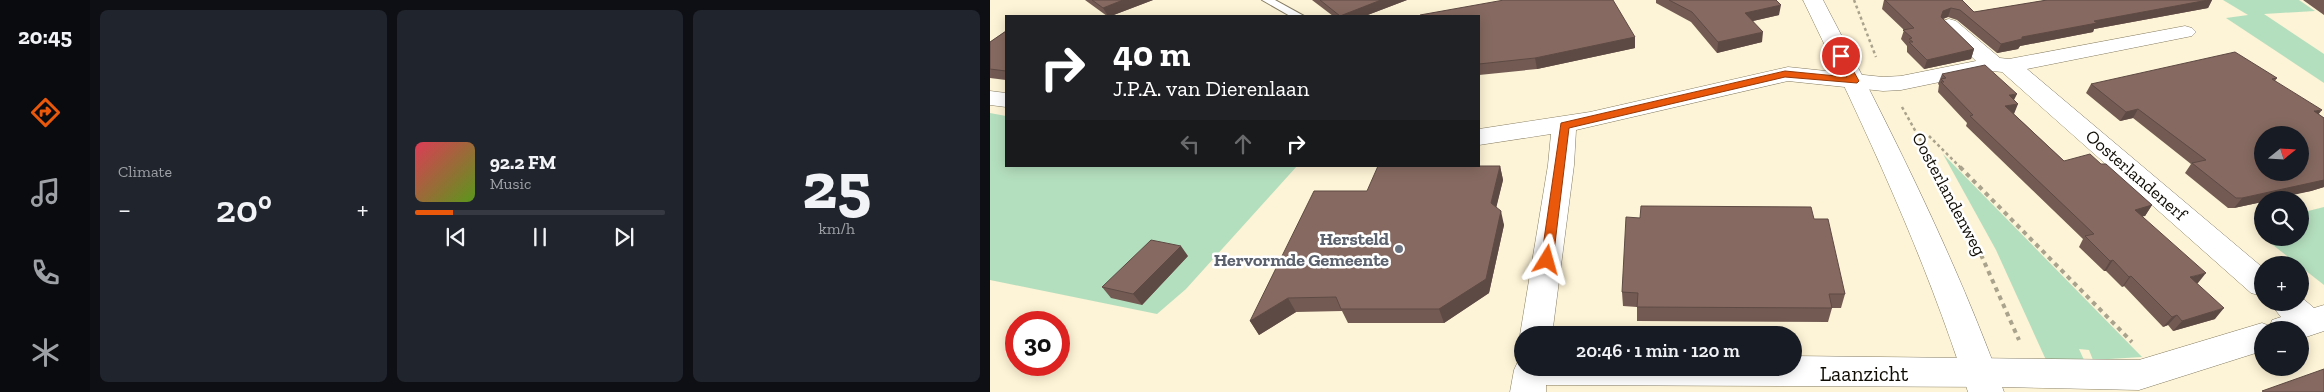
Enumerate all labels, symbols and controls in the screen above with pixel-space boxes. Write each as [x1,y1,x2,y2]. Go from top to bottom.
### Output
text: 20:45 [18,23,72,50]
text: 40 m [1113,33,1190,75]
icon: right [1030,35,1095,100]
pin [1820,35,1862,77]
icon: arrive [1827,42,1855,70]
text: J.P.A. van Dierenlaan [1113,75,1309,102]
icon: directions [28,95,63,130]
street label: Oosterlandenerf [2081,125,2192,226]
north arrow [2254,126,2309,181]
map controls [2254,126,2309,376]
street label: Oosterlandenweg [1907,128,1991,260]
icon: left [1176,130,1204,158]
icon: ahead [1229,130,1257,158]
icon: right [1282,130,1310,158]
text: 25 [802,147,871,225]
text: 92.2 FM [490,151,556,174]
text: Climate [118,162,172,181]
text: Music [490,174,531,193]
icon: music [28,175,63,210]
text: 20° [216,186,272,232]
button: search [2254,191,2309,246]
text: − [118,193,131,226]
text: + [357,193,369,226]
text: km/h [818,219,855,238]
icon: previous [442,223,470,251]
icon: pause [526,223,554,251]
icon: next [610,223,638,251]
place label: Hersteld Hervormde Gemeente [1214,228,1390,271]
position arrow [1520,233,1572,285]
marker: Hersteld Hervormde Gemeente [1393,243,1405,255]
icon: phone [28,255,63,290]
button: + [2254,256,2309,311]
speed limit sign: 30 [1005,311,1070,376]
button: − [2254,321,2309,376]
icon: climate [28,335,63,370]
text: 20:46 · 1 min · 120 m [1576,339,1740,362]
street label: Laanzicht [1820,361,1909,386]

